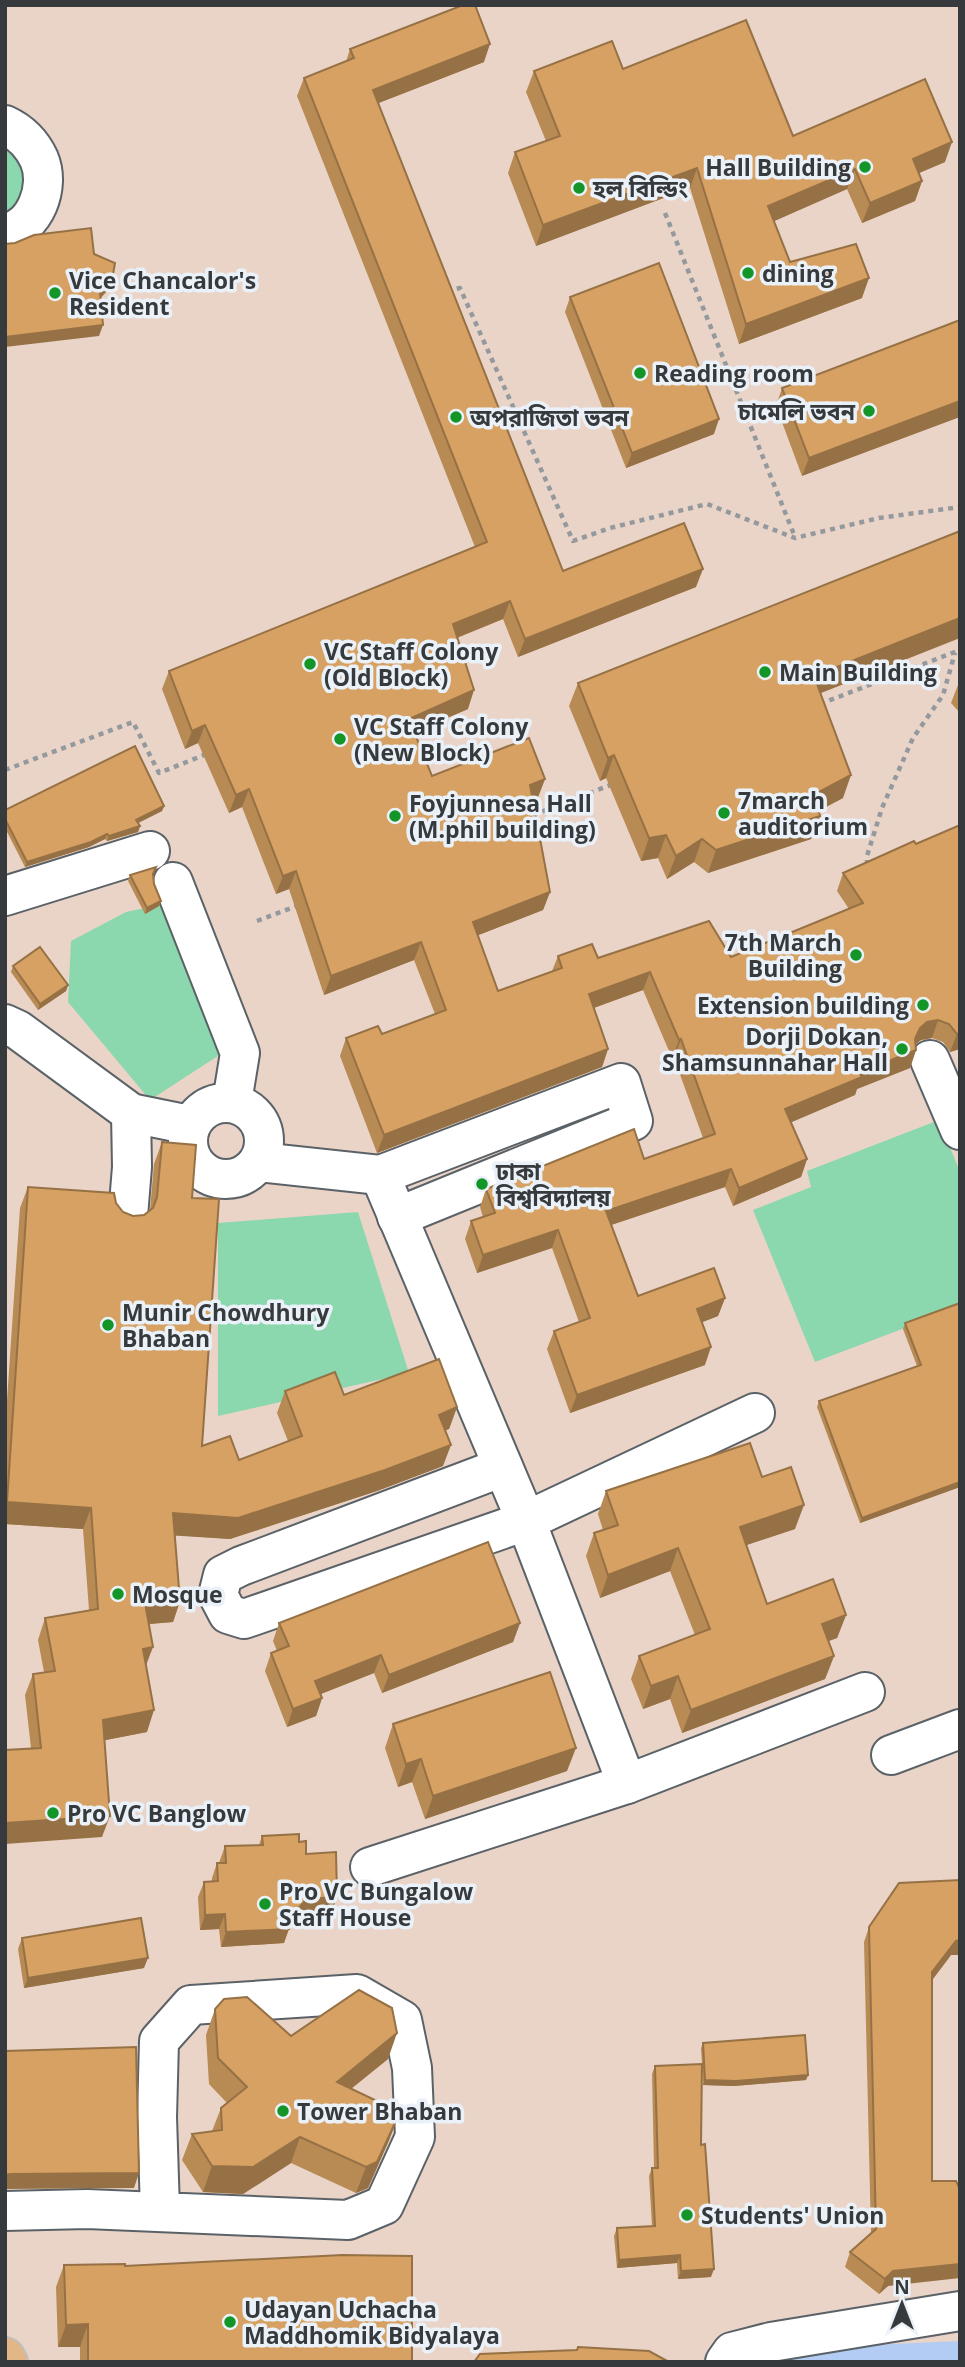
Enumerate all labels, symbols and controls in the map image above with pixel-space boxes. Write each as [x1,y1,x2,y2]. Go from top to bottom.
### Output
place label: Hall Building [705,151,851,183]
marker: Hall Building [857,159,873,175]
place label: হল বিল্ডিং [592,172,688,204]
marker: হল বিল্ডিং [571,180,587,196]
place label: dining [762,257,834,289]
place label: Vice Chancalor's Resident [69,264,256,322]
marker: dining [740,265,756,281]
marker: Vice Chancalor's Resident [47,285,63,301]
place label: Reading room [654,357,814,389]
marker: Reading room [632,365,648,381]
place label: চামেলি ভবন [737,395,856,427]
place label: অপরাজিতা ভবন [469,401,630,433]
marker: চামেলি ভবন [861,403,877,419]
marker: অপরাজিতা ভবন [448,409,464,425]
place label: VC Staff Colony (Old Block) [324,635,499,693]
marker: VC Staff Colony (Old Block) [302,656,318,672]
place label: Main Building [779,656,937,688]
marker: Main Building [757,664,773,680]
place label: VC Staff Colony (New Block) [354,710,529,768]
marker: VC Staff Colony (New Block) [332,731,348,747]
place label: 7march auditorium [738,784,868,842]
place label: Foyjunnesa Hall (M.phil building) [409,787,596,845]
marker: 7march auditorium [716,805,732,821]
marker: Foyjunnesa Hall (M.phil building) [387,808,403,824]
place label: 7th March Building [725,926,842,984]
marker: 7th March Building [848,947,864,963]
place label: Extension building [697,989,909,1021]
marker: Extension building [915,997,931,1013]
place label: Dorji Dokan, Shamsunnahar Hall [662,1020,888,1078]
marker: Dorji Dokan, Shamsunnahar Hall [894,1041,910,1057]
place label: ঢাকা বিশ্ববিদ্যালয় [495,1155,611,1213]
marker: ঢাকা বিশ্ববিদ্যালয় [474,1176,490,1192]
place label: Munir Chowdhury Bhaban [122,1296,330,1354]
marker: Munir Chowdhury Bhaban [100,1317,116,1333]
place label: Mosque [132,1578,223,1610]
marker: Mosque [110,1586,126,1602]
place label: Pro VC Banglow [67,1797,246,1829]
marker: Pro VC Banglow [45,1805,61,1821]
place label: Pro VC Bungalow Staff House [279,1875,474,1933]
marker: Pro VC Bungalow Staff House [257,1896,273,1912]
place label: Tower Bhaban [297,2095,462,2127]
marker: Tower Bhaban [275,2103,291,2119]
place label: Students' Union [701,2199,884,2231]
marker: Students' Union [679,2207,695,2223]
north arrow [867,2269,937,2339]
text: N [894,2274,910,2300]
place label: Udayan Uchacha Maddhomik Bidyalaya [244,2293,500,2351]
marker: Udayan Uchacha Maddhomik Bidyalaya [222,2314,238,2330]

